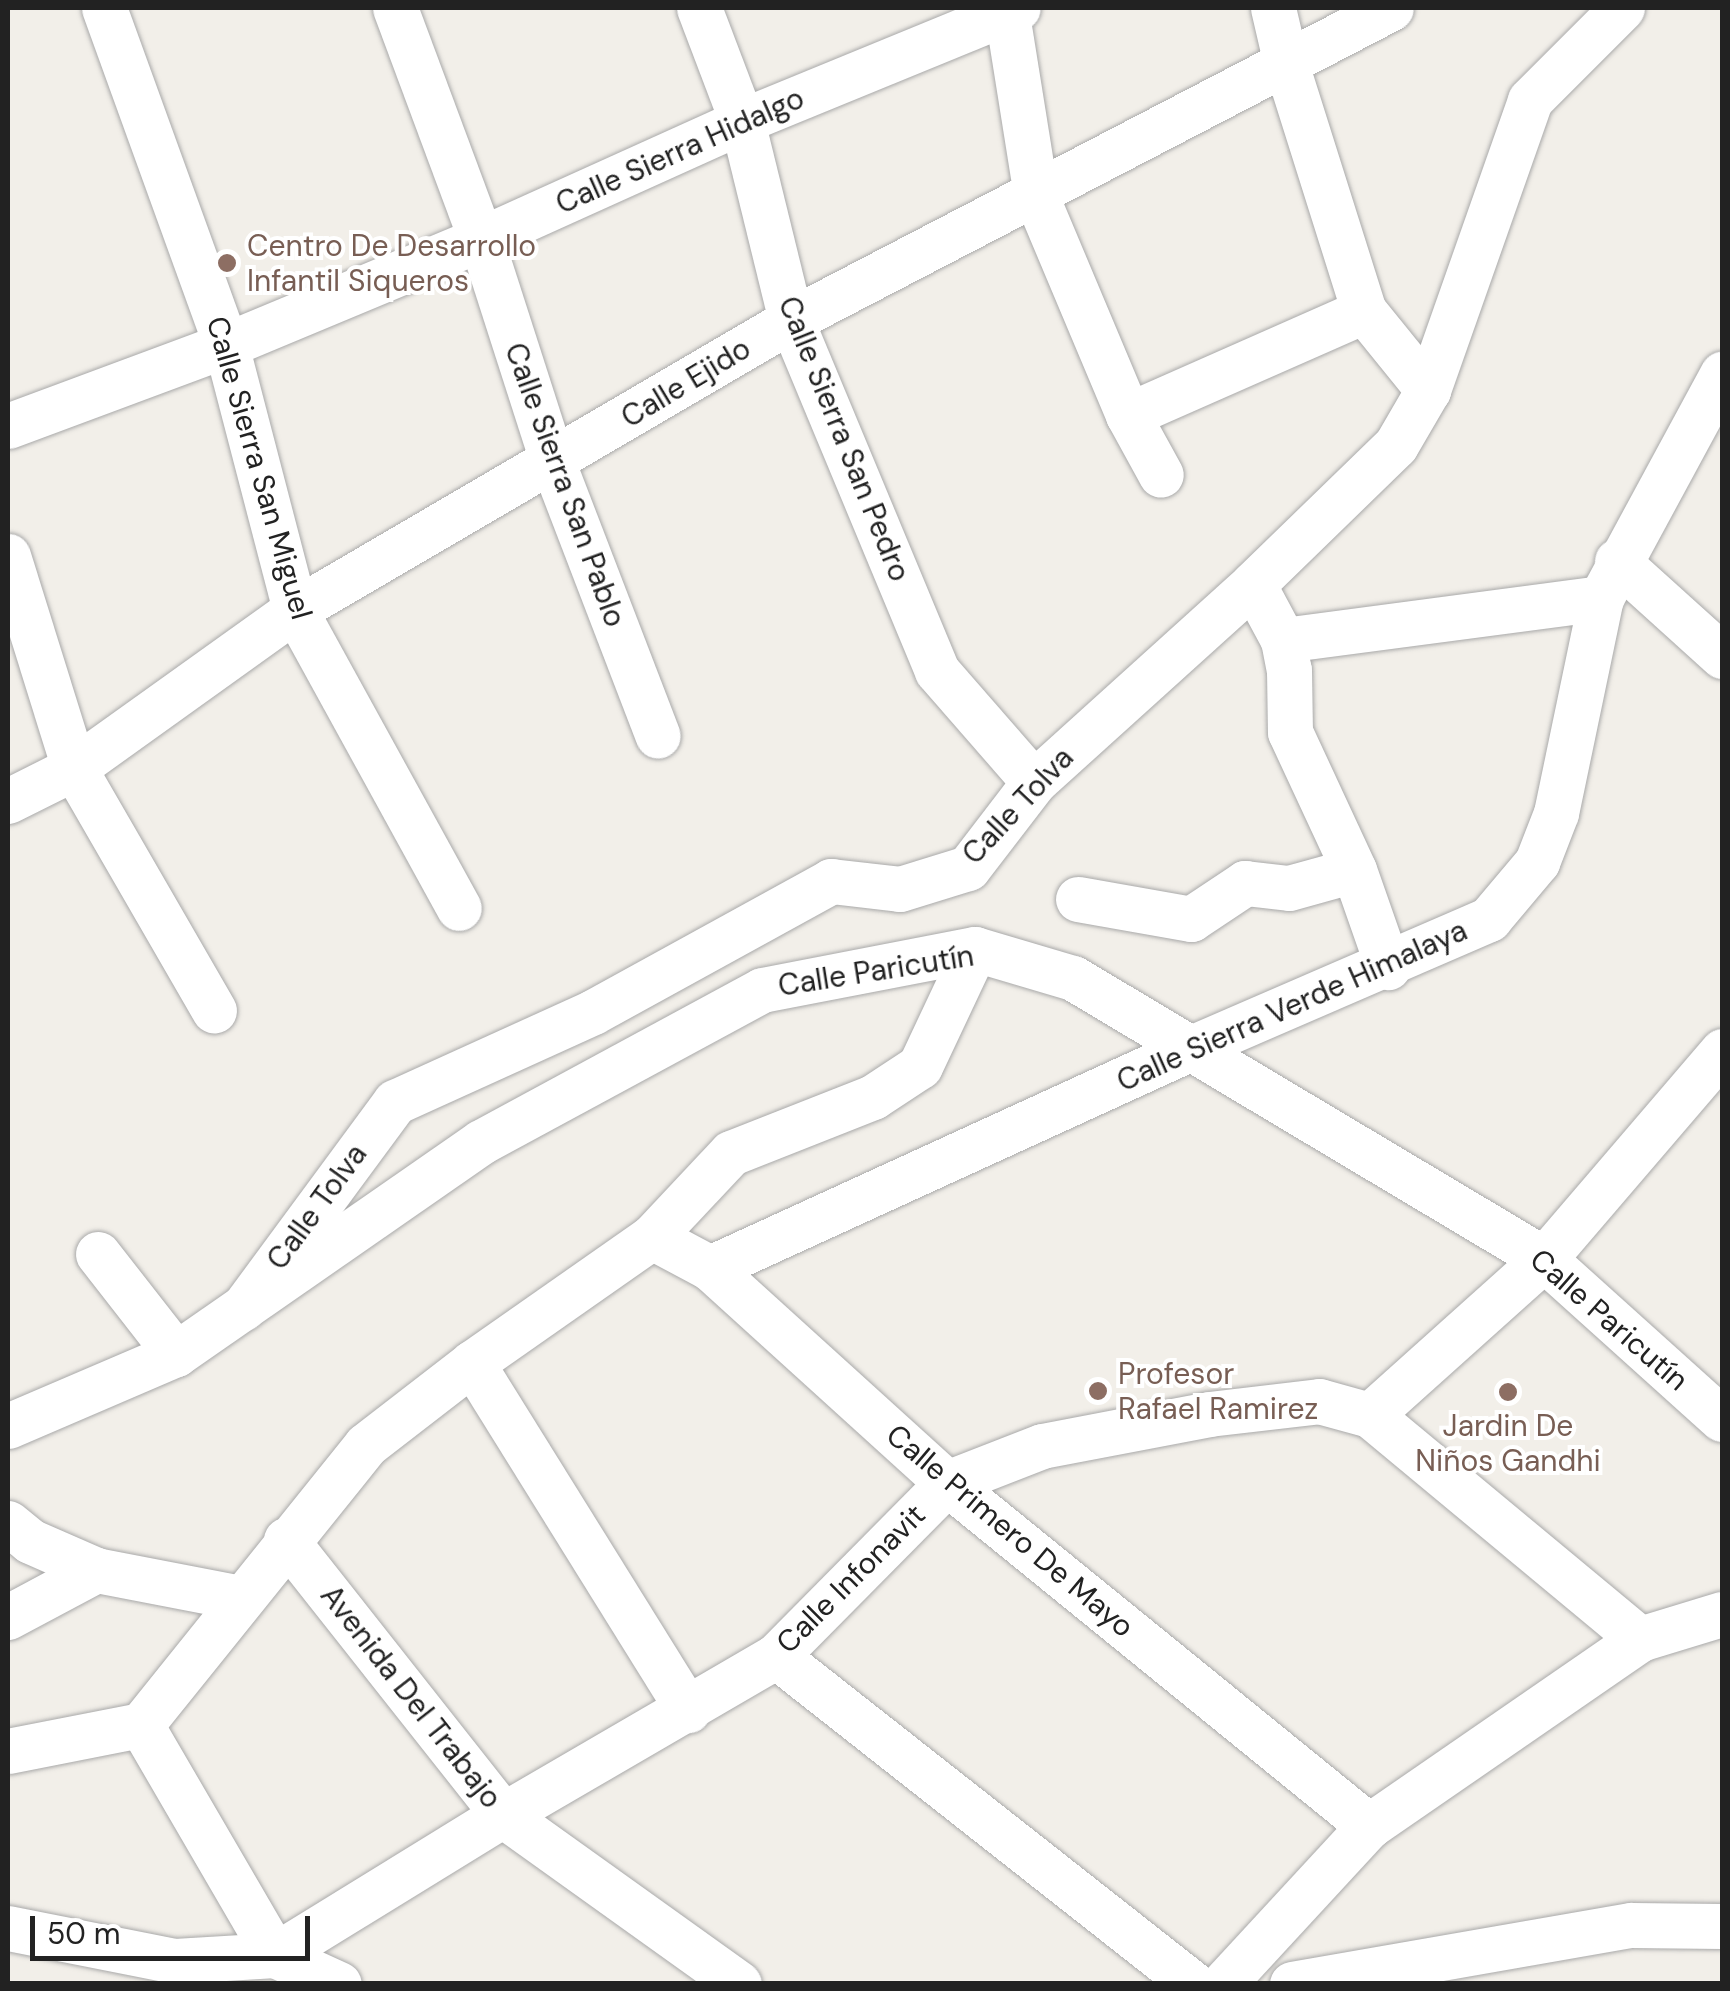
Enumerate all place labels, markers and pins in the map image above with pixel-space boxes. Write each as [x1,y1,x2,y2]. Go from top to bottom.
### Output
place label: Centro De Desarrollo Infantil Siqueros [247,228,536,298]
marker: Centro De Desarrollo Infantil Siqueros [216,252,238,274]
place label: Profesor Rafael Ramirez [1118,1356,1318,1426]
marker: Profesor Rafael Ramirez [1087,1380,1109,1402]
marker: Jardin De Niños Gandhi [1497,1381,1519,1403]
place label: Jardin De Niños Gandhi [1415,1408,1601,1478]

